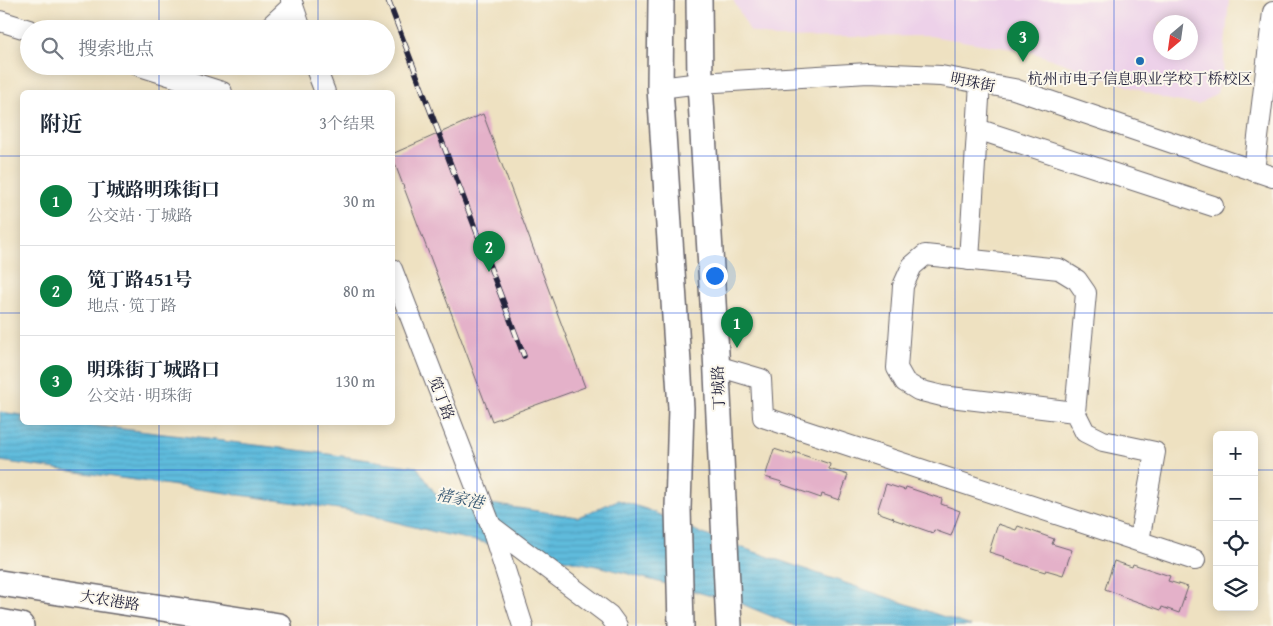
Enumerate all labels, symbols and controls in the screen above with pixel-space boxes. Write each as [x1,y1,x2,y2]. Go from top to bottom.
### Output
north arrow [1153,15,1198,60]
search box [20,20,395,75]
pin: 3 [1007,21,1039,62]
icon: search [38,34,66,62]
text: 搜索地点 [78,34,154,62]
marker: 杭州市电子信息职业学校丁桥校区 [1134,55,1146,67]
street label: 明珠街 [949,67,997,97]
place label: 杭州市电子信息职业学校丁桥校区 [1027,68,1253,89]
text: 附近 [40,108,82,139]
text: 3个结果 [319,111,375,135]
text: 丁城路明珠街口 [87,175,220,203]
text: 1 [52,189,60,213]
text: 30 m [343,189,375,213]
text: 公交站 · 丁城路 [87,203,193,227]
pin: 2 [473,231,505,272]
your location [702,263,728,289]
text: 笕丁路451号 [87,265,193,293]
text: 2 [52,279,60,303]
text: 80 m [343,279,375,303]
text: 地点 · 笕丁路 [87,293,177,317]
pin: 1 [721,307,753,348]
text: 明珠街丁城路口 [87,355,220,383]
street label: 丁城路 [707,365,729,411]
text: 3 [52,369,60,393]
text: 130 m [335,369,375,393]
street label: 笕丁路 [424,373,460,423]
text: 公交站 · 明珠街 [87,383,193,407]
map controls [1213,431,1258,611]
button: + [1213,431,1258,476]
button: − [1213,476,1258,521]
water label: 褚家港 [434,482,488,515]
button: locate [1213,521,1258,566]
button: layers [1213,566,1258,611]
street label: 大农港路 [79,585,141,615]

